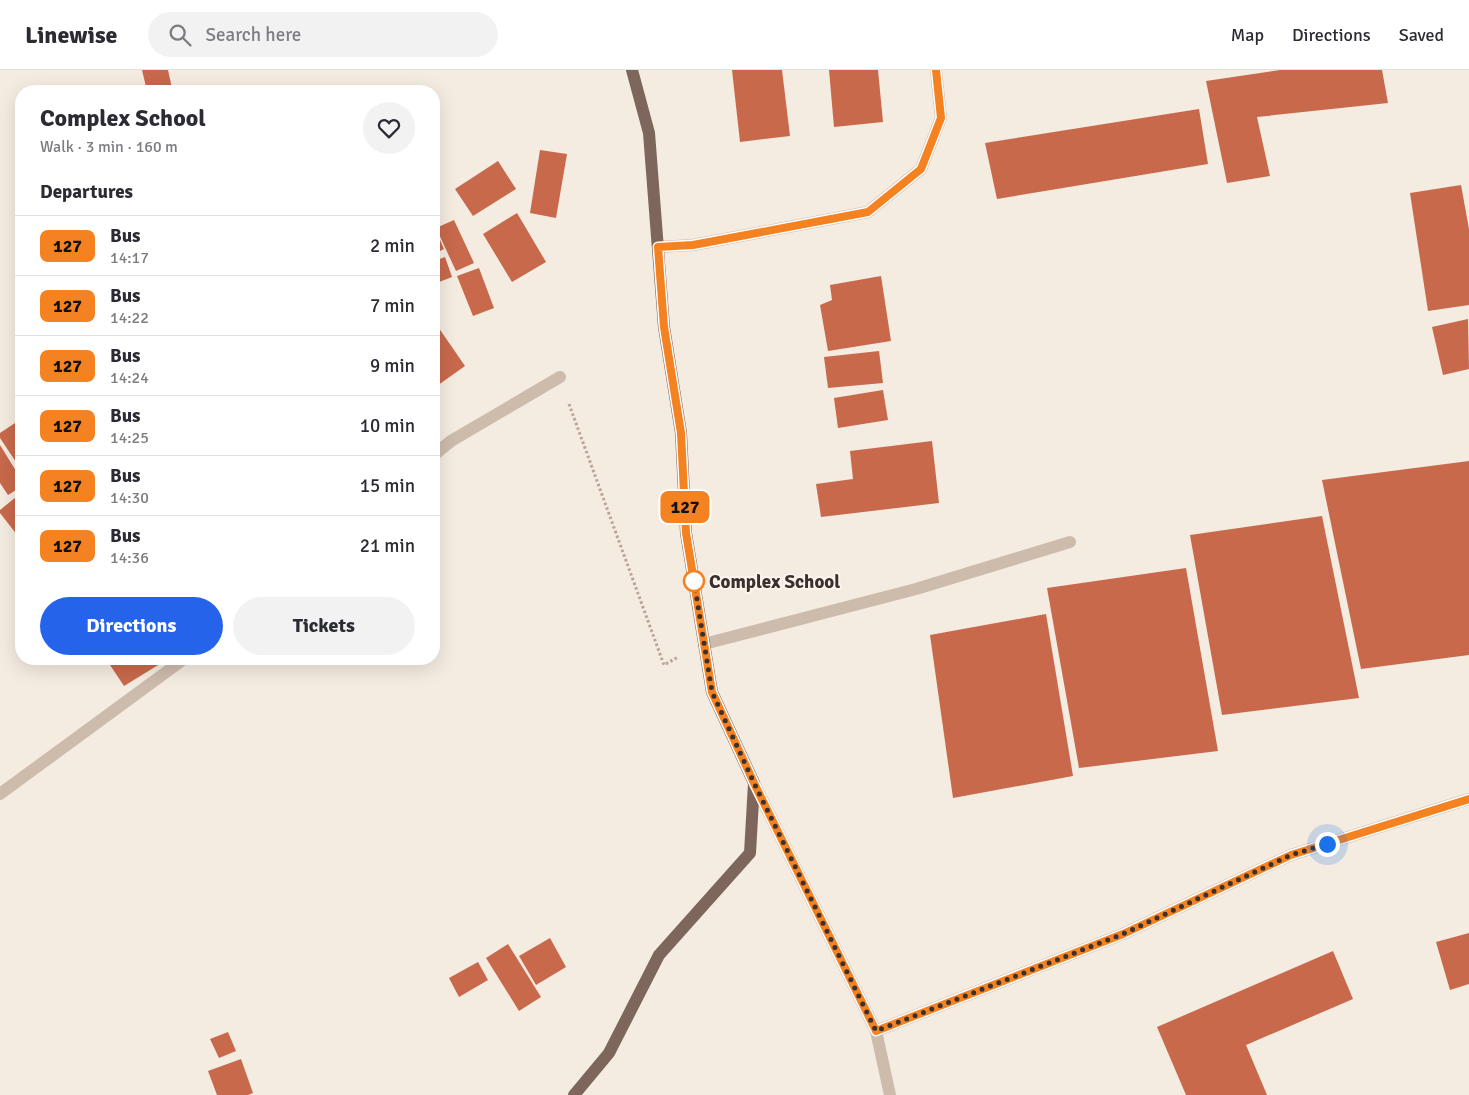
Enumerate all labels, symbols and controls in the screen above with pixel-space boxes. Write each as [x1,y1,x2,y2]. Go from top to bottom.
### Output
search box [148,12,498,57]
text: Linewise [25,20,118,50]
icon: search [166,21,194,49]
text: Search here [206,23,301,47]
text: Map [1231,24,1264,46]
text: Directions [1292,24,1371,46]
text: Saved [1399,24,1444,46]
button: heart [363,102,415,154]
text: Complex School [40,103,206,133]
text: Walk · 3 min · 160 m [40,137,178,157]
text: Departures [40,180,133,204]
text: Bus [110,224,141,248]
text: 2 min [370,234,415,258]
text: 127 [53,235,82,257]
text: 14:17 [110,248,149,268]
text: Bus [110,284,141,308]
text: 7 min [370,294,415,318]
text: 127 [53,295,82,317]
text: 14:22 [110,308,149,328]
text: Bus [110,344,141,368]
text: 9 min [370,354,415,378]
text: 127 [53,355,82,377]
text: 14:24 [110,368,149,388]
text: Bus [110,404,141,428]
text: 10 min [360,414,415,438]
text: 127 [53,415,82,437]
text: 14:25 [110,428,149,448]
text: Bus [110,464,141,488]
text: 15 min [360,474,415,498]
text: 127 [53,475,82,497]
text: 14:30 [110,488,149,508]
line badge: 127 [656,491,714,523]
text: 127 [670,496,700,518]
text: Bus [110,524,141,548]
text: 21 min [360,534,415,558]
text: 127 [53,535,82,557]
text: 14:36 [110,548,149,568]
marker: Complex School [683,570,705,592]
place label: Complex School [709,570,840,594]
button: Directions [40,597,223,655]
button: Tickets [233,597,415,655]
your location [1315,832,1340,857]

